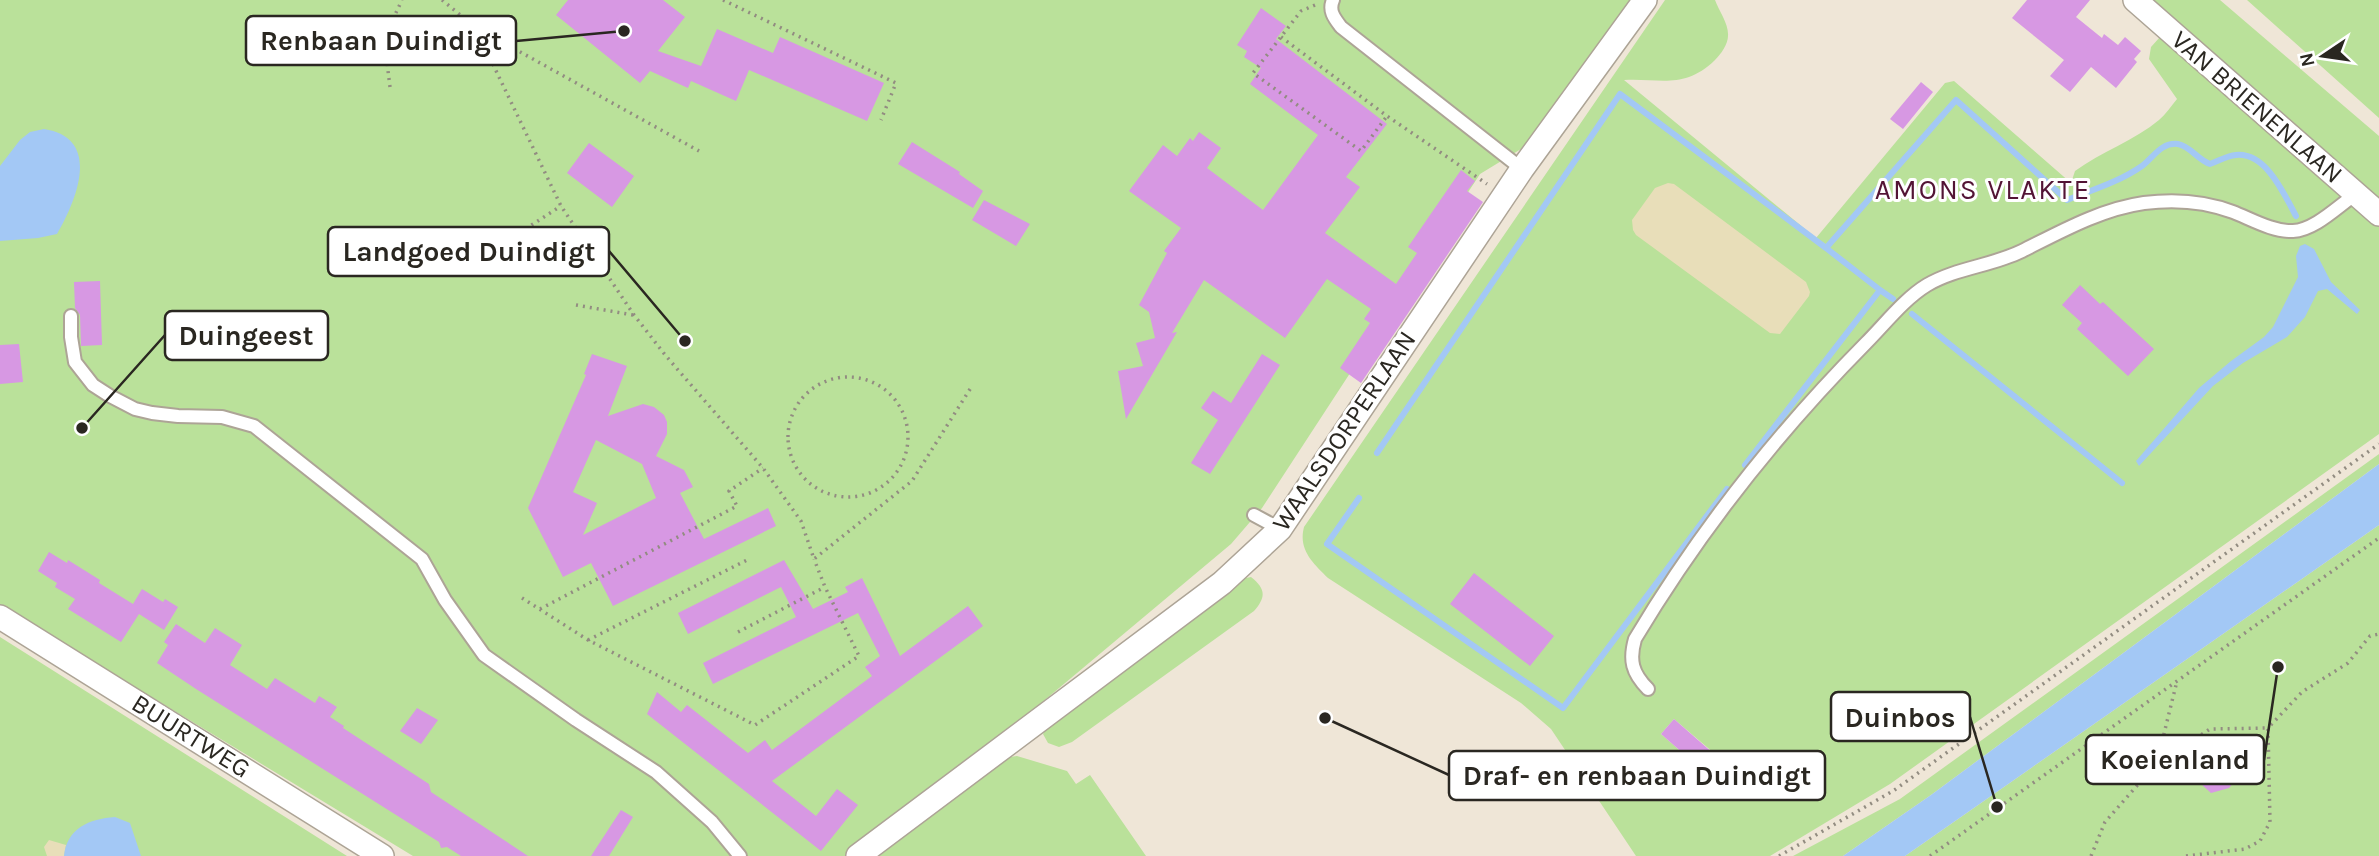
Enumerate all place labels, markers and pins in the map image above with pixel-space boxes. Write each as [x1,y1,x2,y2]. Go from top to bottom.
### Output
callout: Renbaan Duindigt [246,16,516,65]
callout: Landgoed Duindigt [328,227,609,276]
callout: Duingeest [165,311,328,360]
callout: Duinbos [1831,692,1970,741]
callout: Koeienland [2086,735,2264,784]
callout: Draf- en renbaan Duindigt [1449,751,1825,800]

